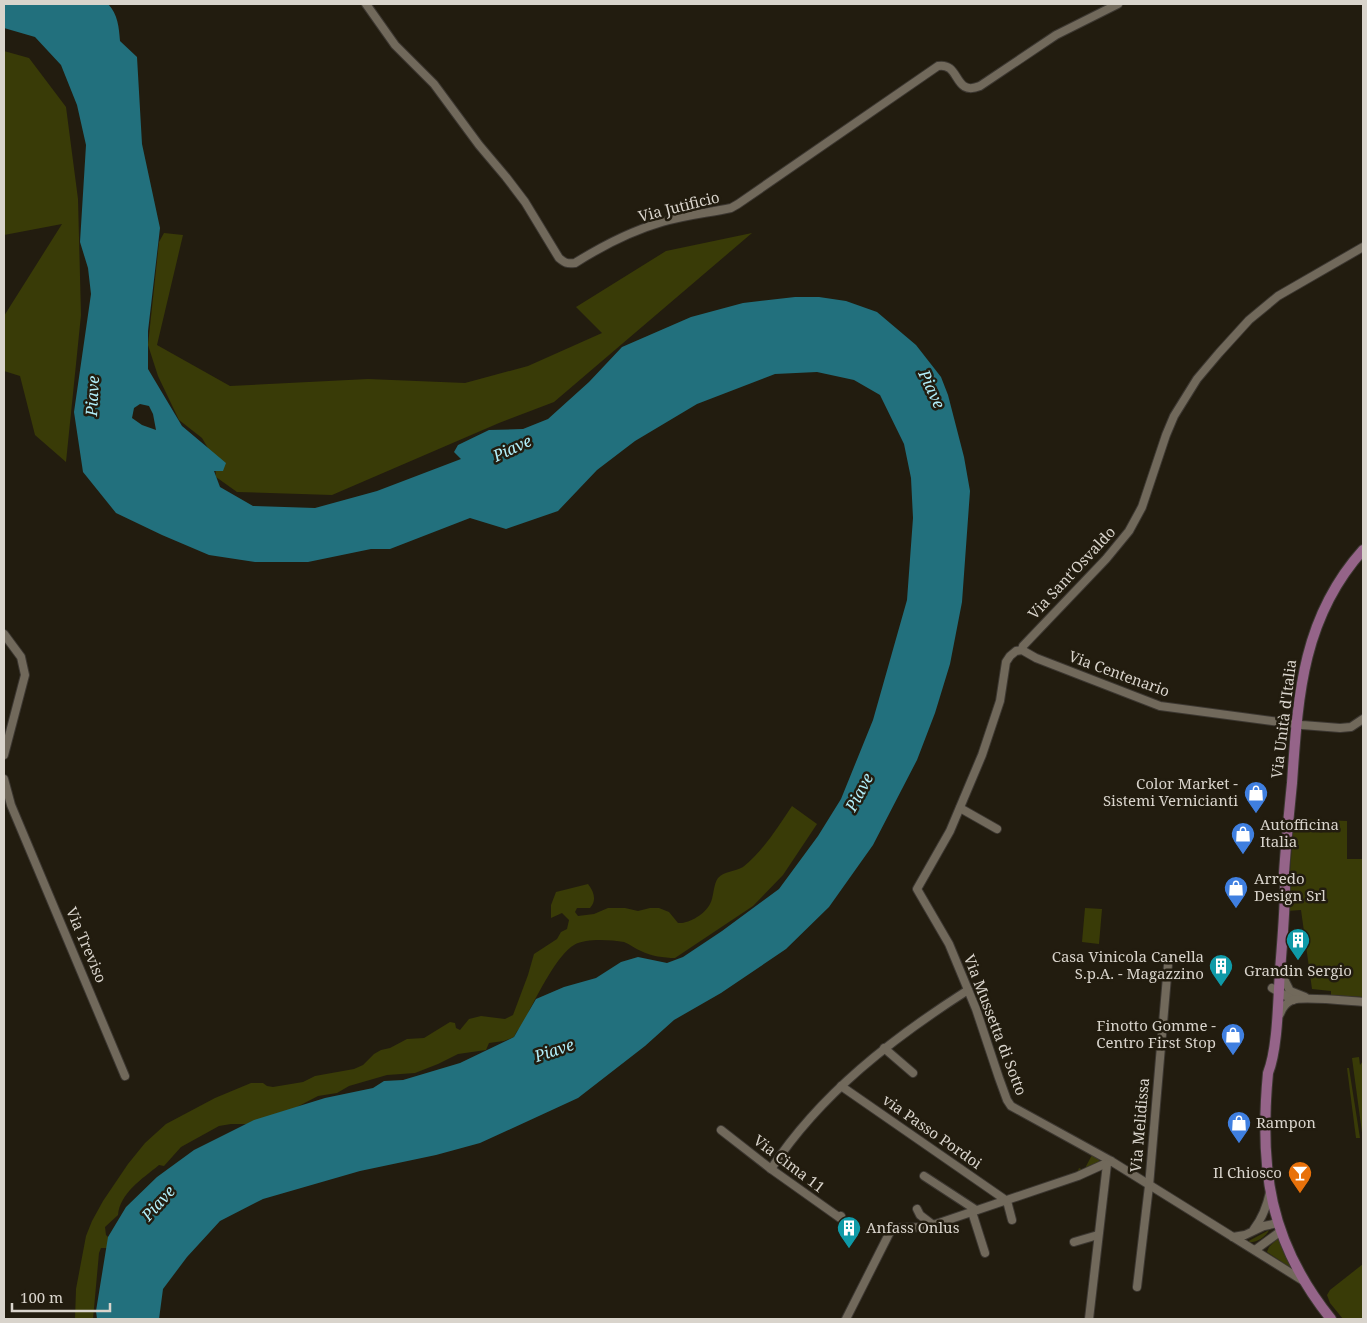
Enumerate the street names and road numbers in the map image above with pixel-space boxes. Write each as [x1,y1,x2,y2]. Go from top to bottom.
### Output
street label: Via Jutificio [636,186,721,226]
street label: Via Sant'Osvaldo [1023,522,1119,623]
street label: Via Centenario [1066,646,1173,701]
street label: Via Unità d'Italia [1266,658,1300,780]
street label: Via Treviso [62,904,112,986]
street label: Via Mussetta di Sotto [960,951,1032,1098]
street label: Via Melidissa [1125,1077,1153,1173]
street label: via Passo Pordoi [879,1089,986,1173]
street label: Via Cima 11 [750,1130,829,1197]

